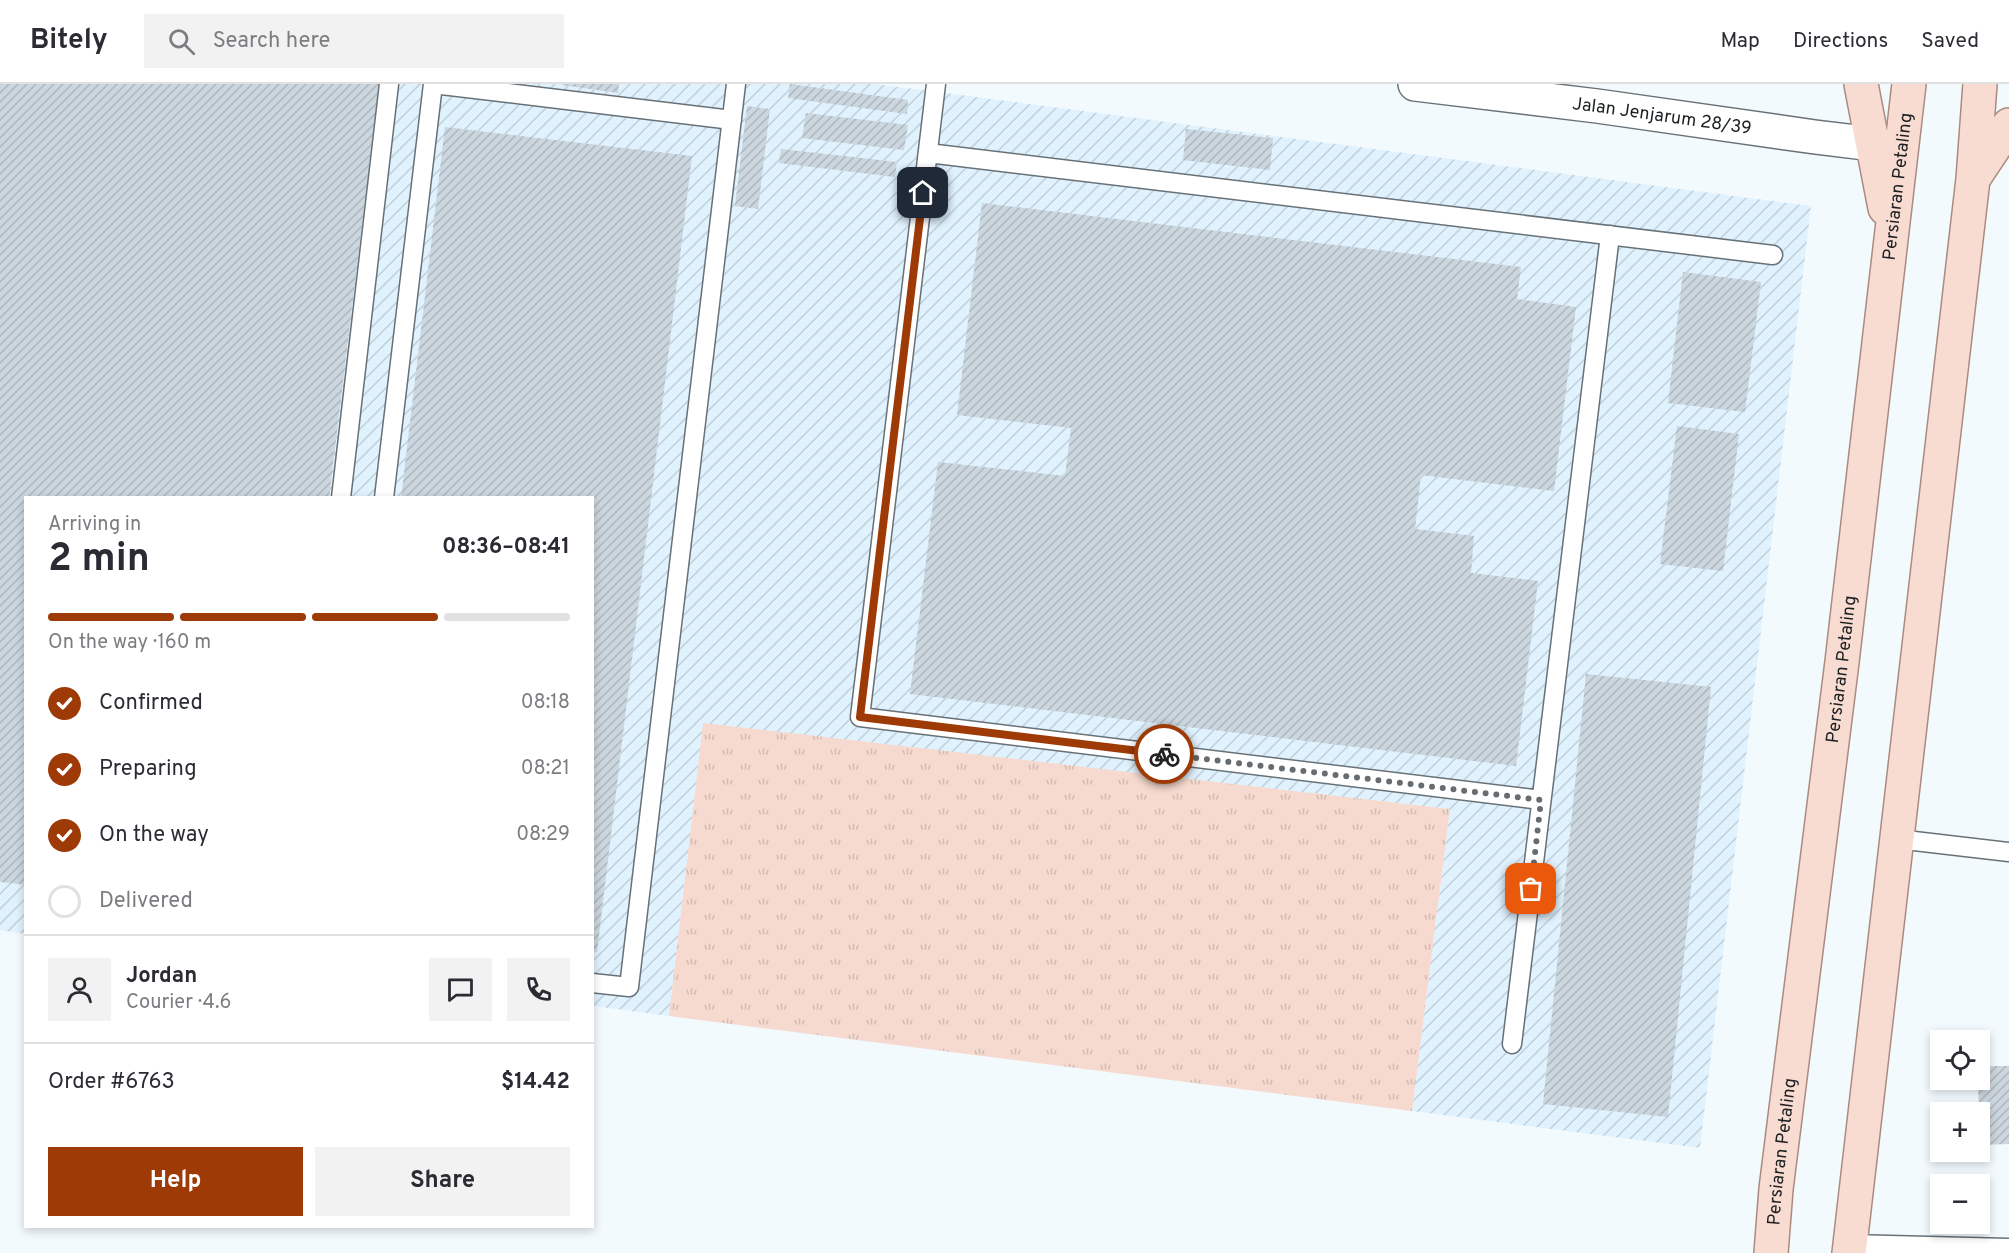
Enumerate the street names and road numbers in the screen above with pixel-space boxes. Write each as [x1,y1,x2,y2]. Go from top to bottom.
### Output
street label: Jalan Jenjarum 28/39 [1571,93,1753,141]
street label: Persiaran Petaling [1879,112,1919,262]
street label: Persiaran Petaling [1822,594,1863,745]
street label: Persiaran Petaling [1763,1077,1803,1226]

